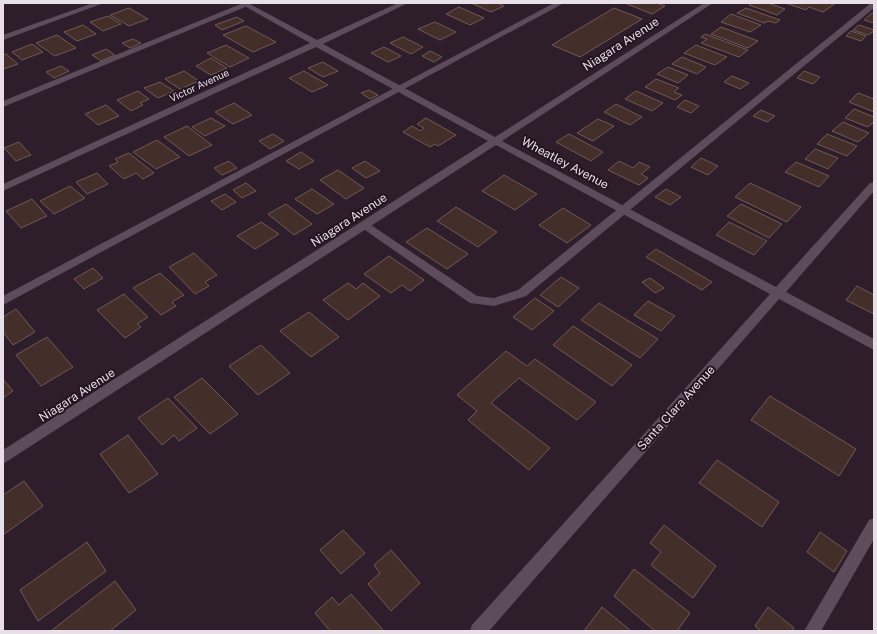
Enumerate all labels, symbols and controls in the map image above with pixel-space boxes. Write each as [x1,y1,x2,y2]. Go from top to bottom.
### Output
street label: Niagara Avenue [580,14,662,74]
street label: Victor Avenue [167,66,231,104]
street label: Wheatley Avenue [519,134,611,192]
street label: Niagara Avenue [308,190,390,250]
street label: Santa Clara Avenue [634,363,718,453]
street label: Niagara Avenue [36,365,118,425]

